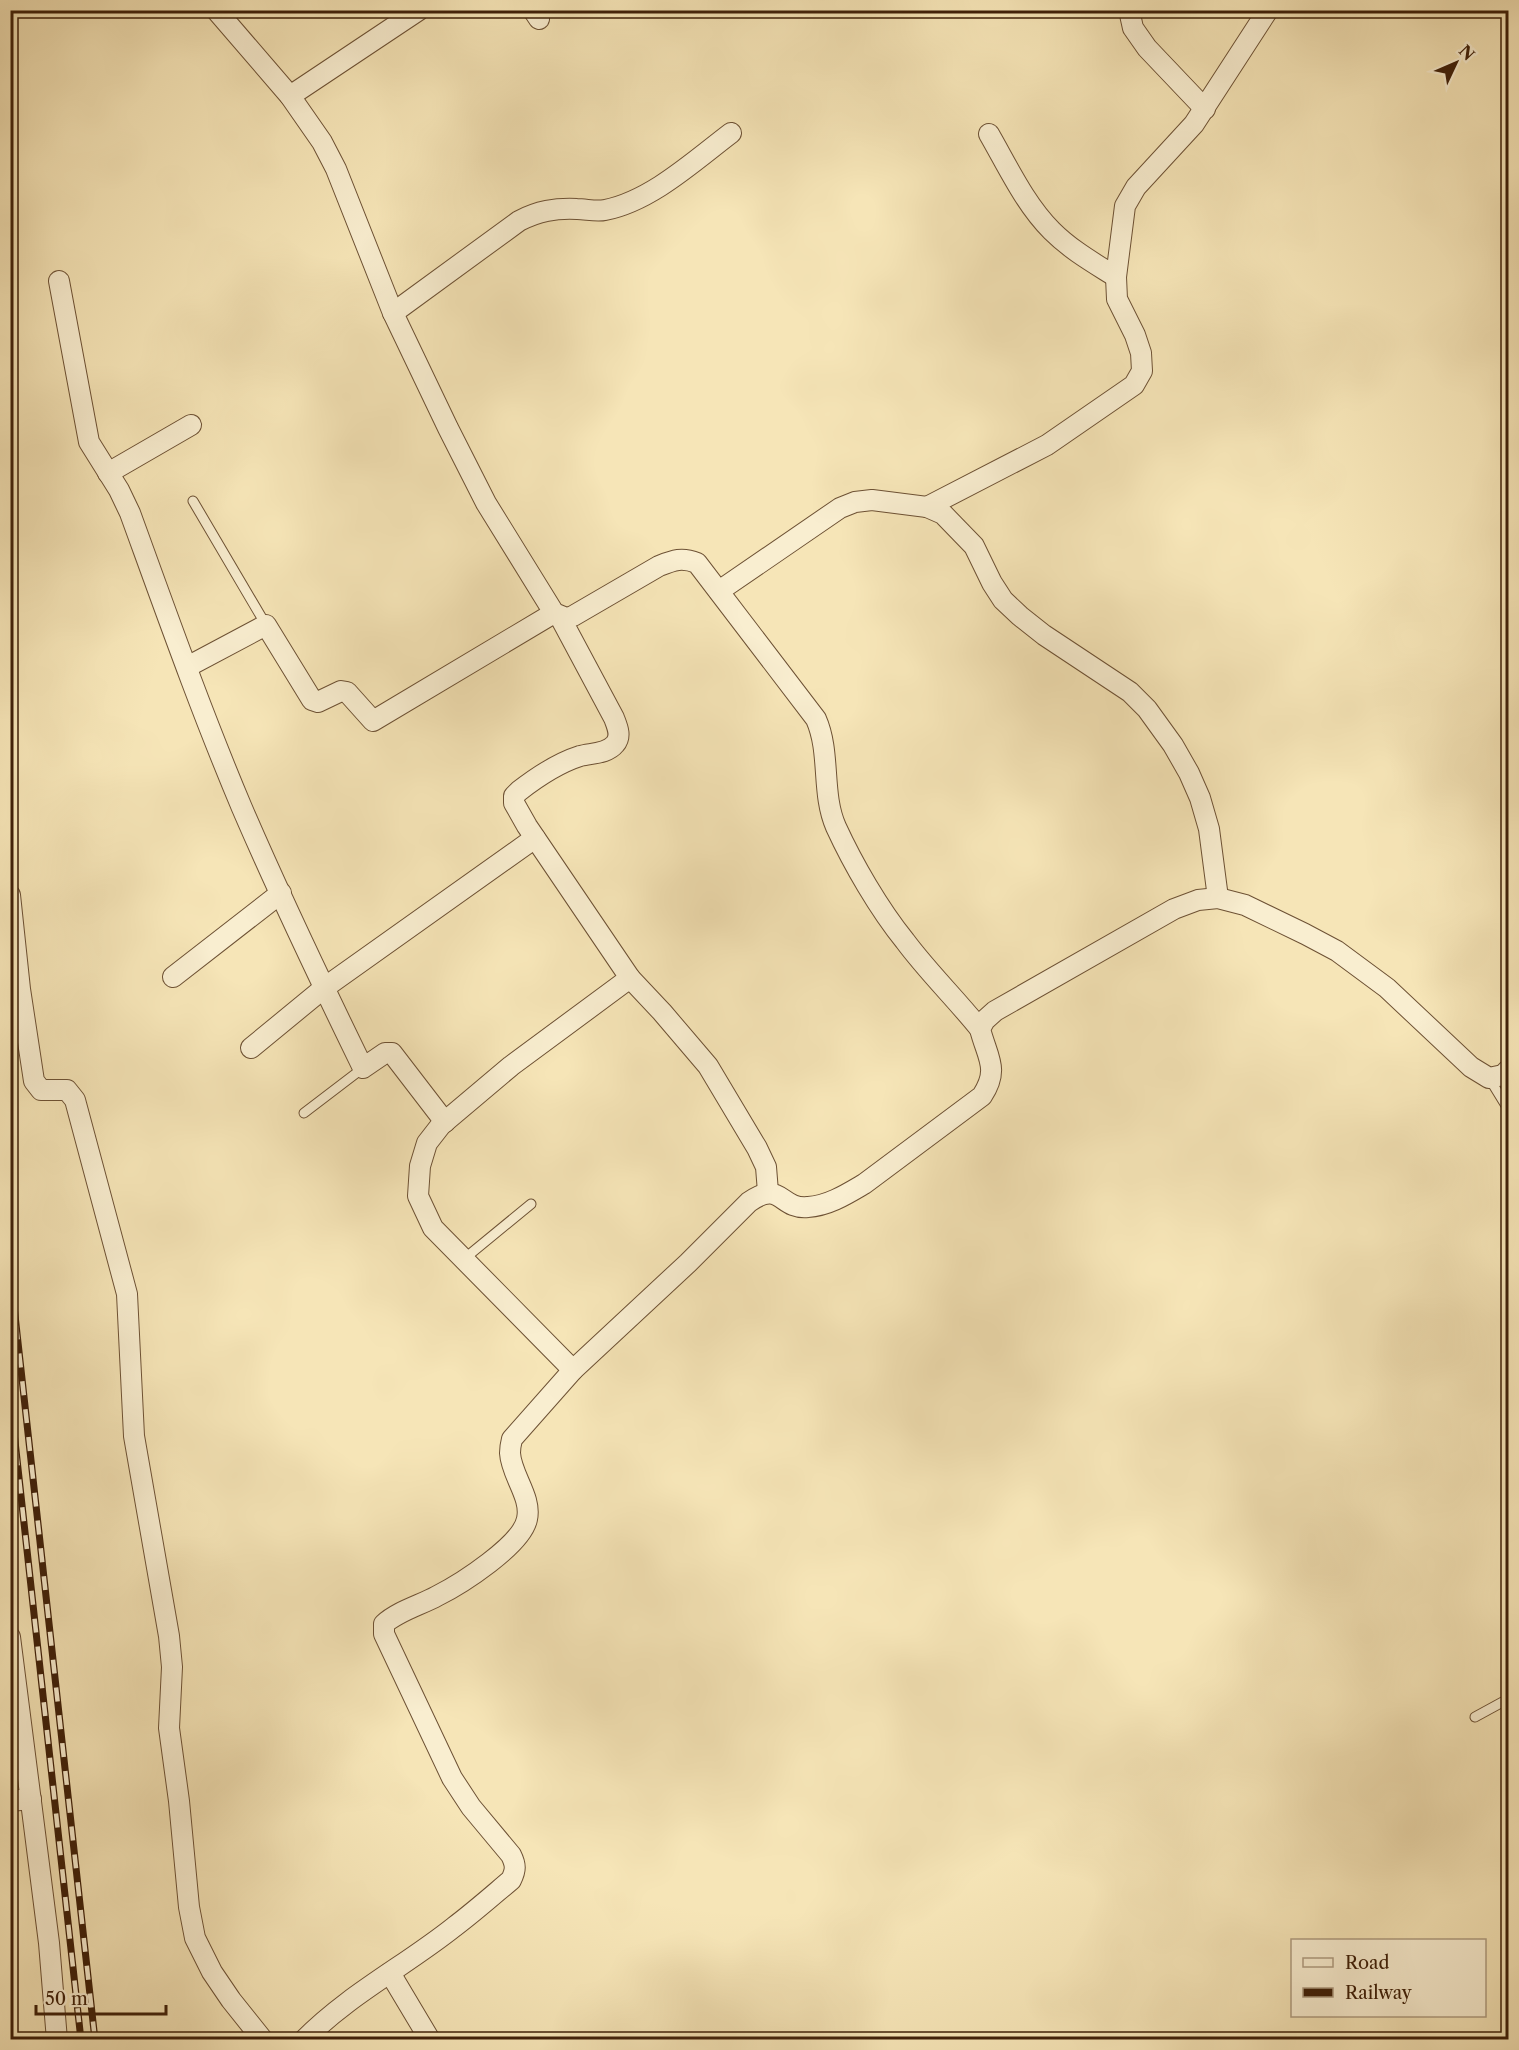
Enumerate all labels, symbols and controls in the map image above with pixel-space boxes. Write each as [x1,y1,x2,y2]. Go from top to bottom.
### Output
north arrow [1426,33,1486,93]
text: N [1455,41,1479,65]
legend [1291,1939,1486,2017]
text: Road [1345,1952,1390,1974]
scale bar [36,1978,166,2016]
text: Railway [1345,1982,1413,2004]
text: 50 m [45,1988,88,2010]

